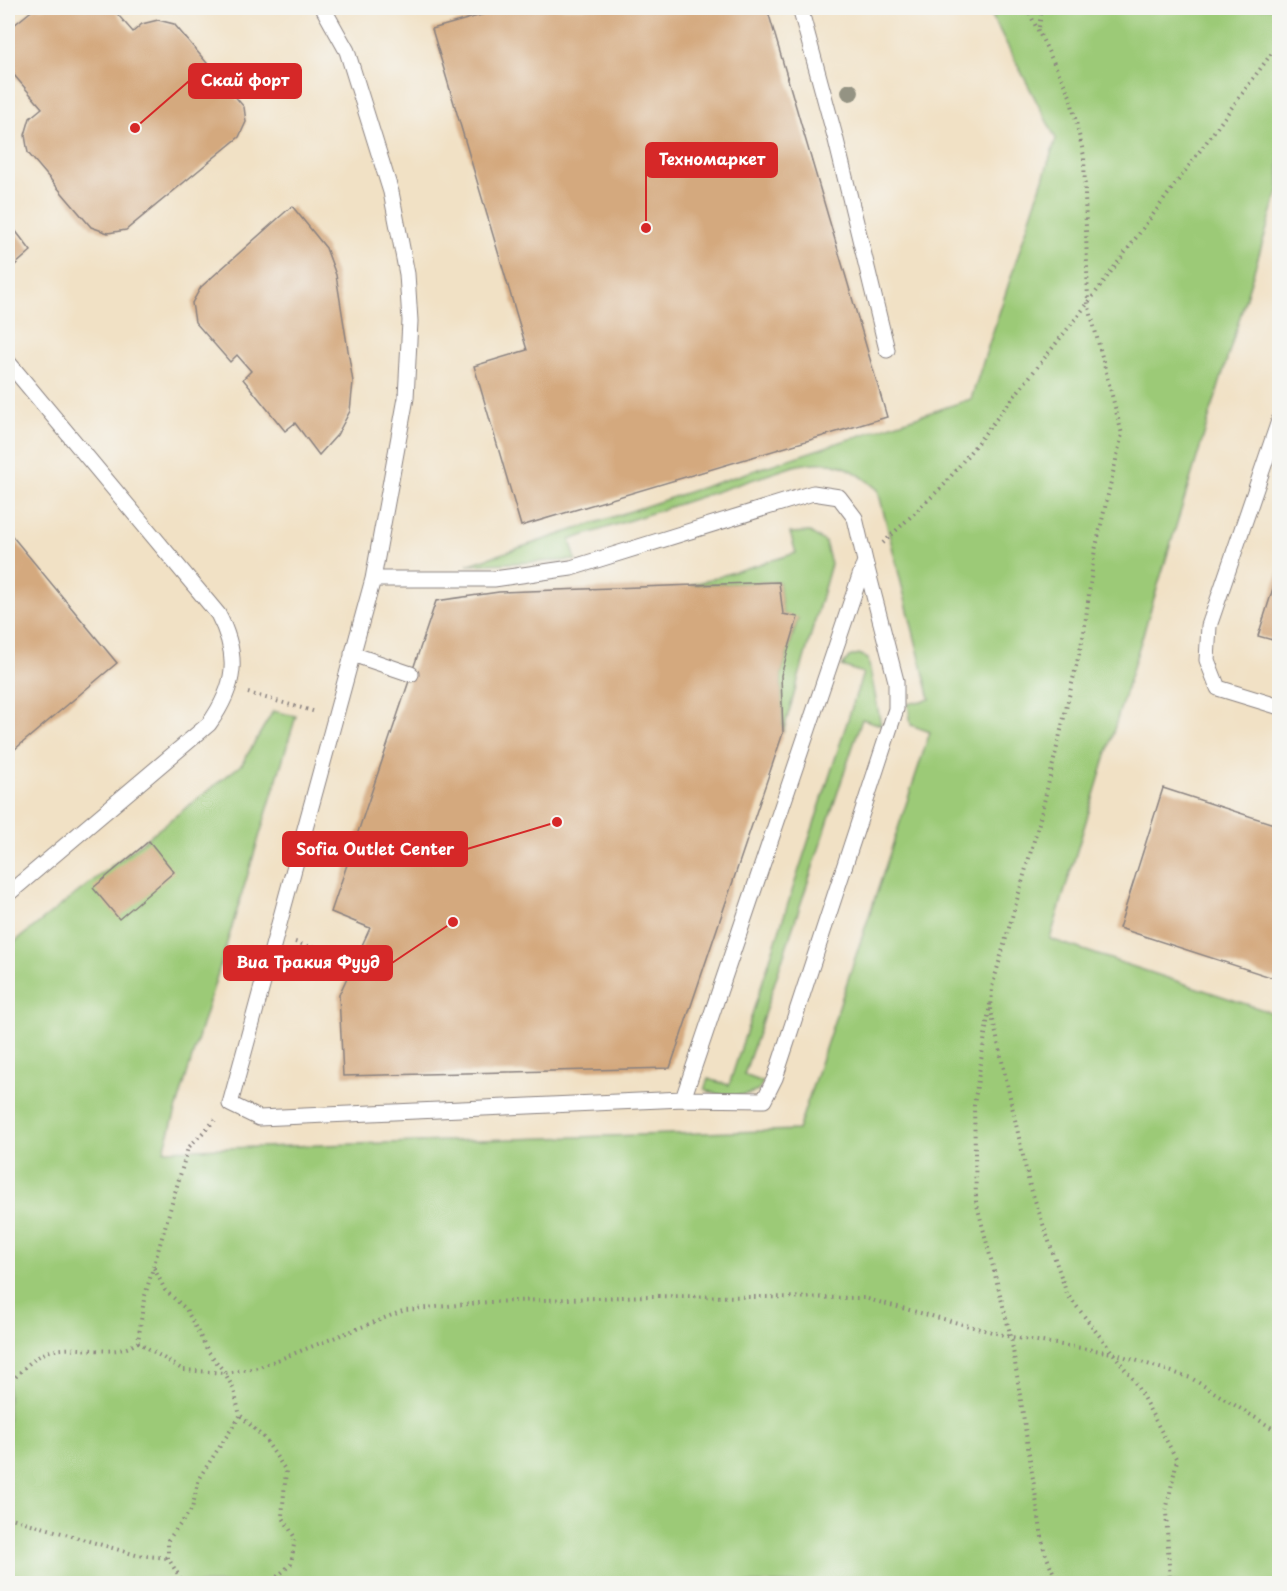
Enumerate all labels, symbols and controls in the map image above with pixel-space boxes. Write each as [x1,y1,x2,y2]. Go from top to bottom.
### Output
callout: Скай форт [189,64,301,98]
text: Скай форт [201,67,290,91]
callout: Техномаркет [646,143,777,177]
text: Техномаркет [659,146,766,170]
callout: Sofia Outlet Center [283,832,467,866]
text: Sofia Outlet Center [296,836,455,860]
callout: Виа Тракия Фууд [224,946,392,980]
text: Виа Тракия Фууд [236,949,380,973]

